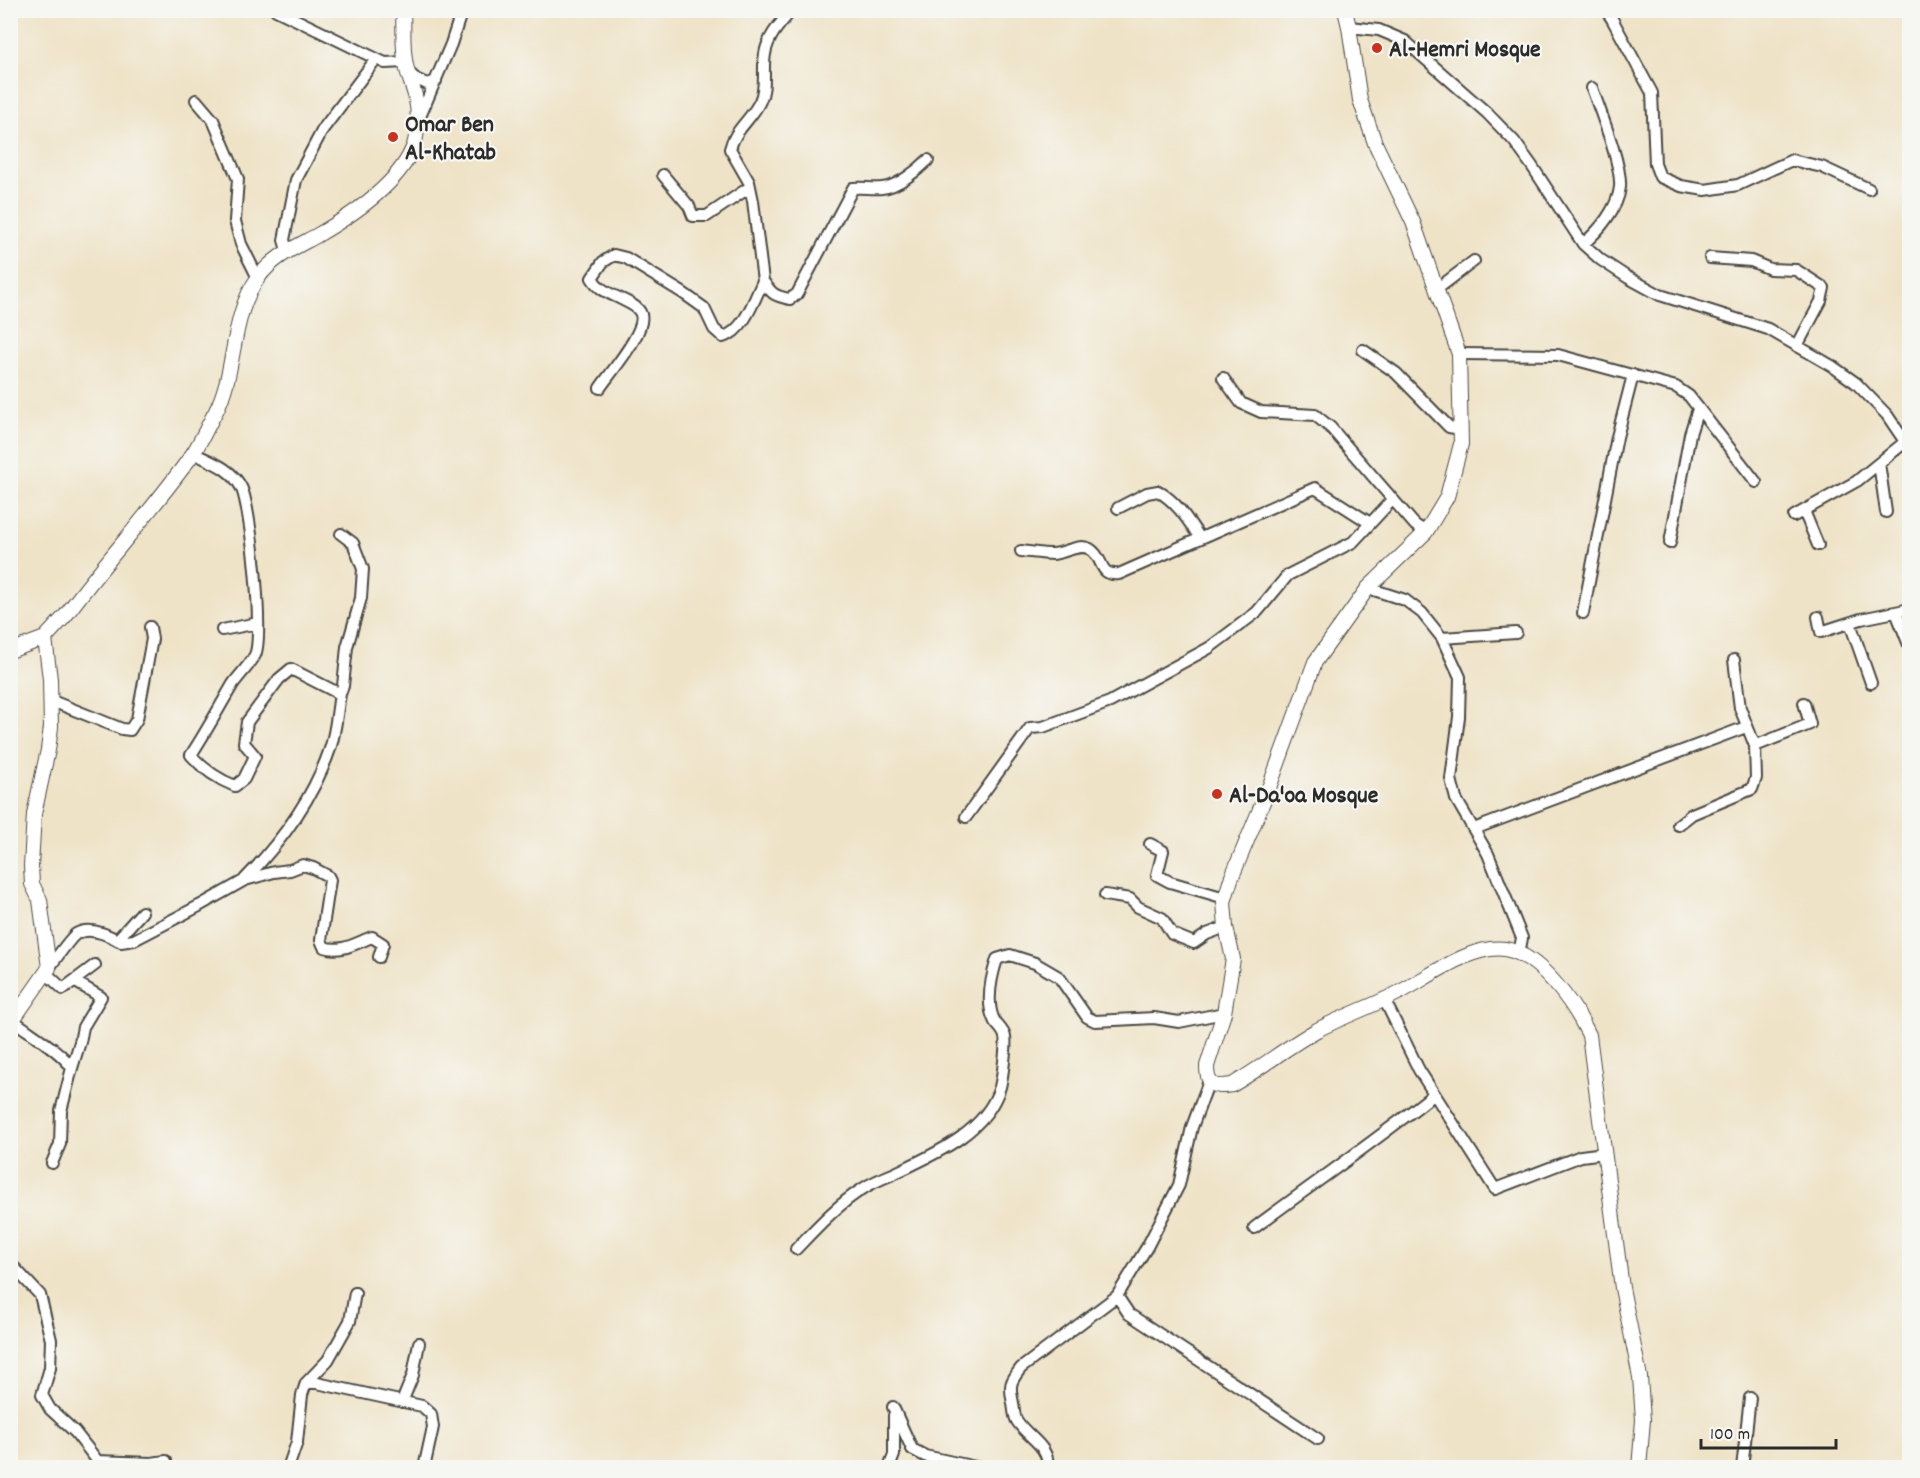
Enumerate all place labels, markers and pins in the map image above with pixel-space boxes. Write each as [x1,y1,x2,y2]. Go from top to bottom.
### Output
place label: Al-Hemri Mosque [1389,34,1541,68]
marker: Al-Hemri Mosque [1370,41,1384,55]
place label: Omar Ben Al-Khatab [405,109,496,171]
marker: Omar Ben Al-Khatab [386,130,400,144]
place label: Al-Da'oa Mosque [1229,780,1379,814]
marker: Al-Da'oa Mosque [1210,787,1224,801]

